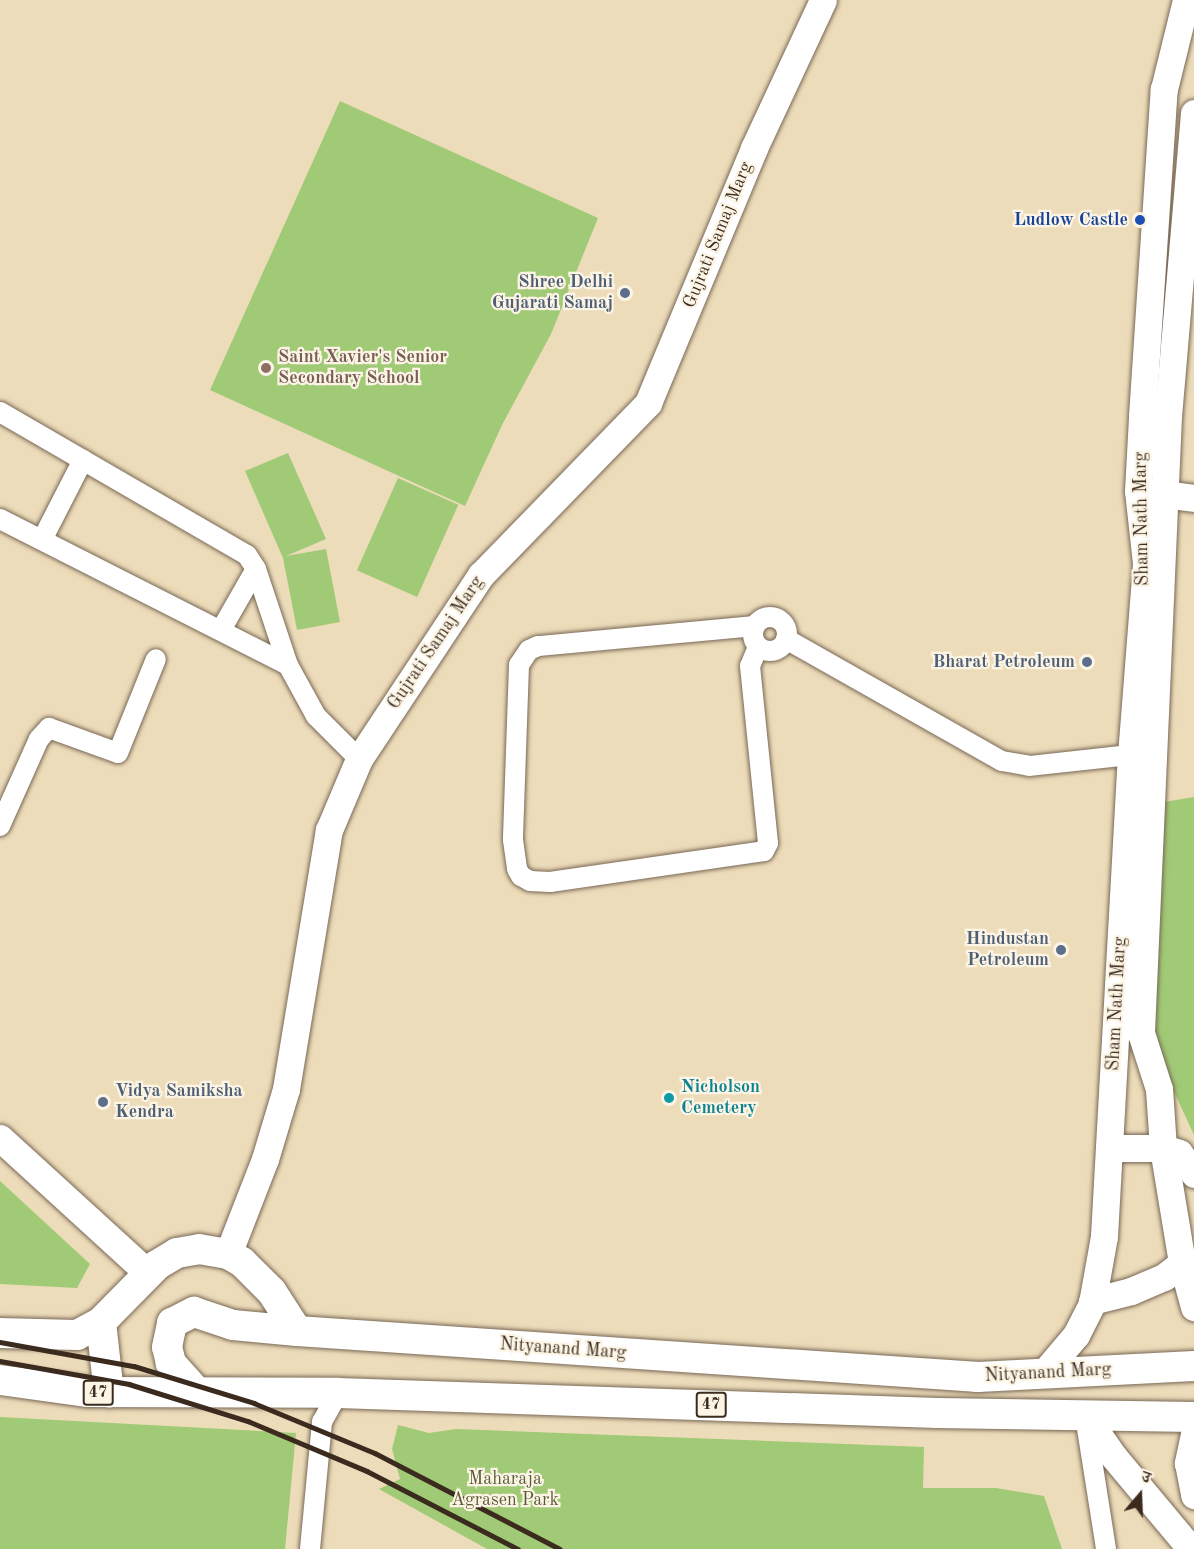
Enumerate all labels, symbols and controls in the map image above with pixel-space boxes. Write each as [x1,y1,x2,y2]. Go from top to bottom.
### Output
street label: Gujrati Samaj Marg [679,159,757,311]
place label: Ludlow Castle [1014,209,1128,231]
marker: Ludlow Castle [1133,213,1147,227]
place label: Shree Delhi Gujarati Samaj [492,272,613,314]
marker: Shree Delhi Gujarati Samaj [618,286,632,300]
place label: Saint Xavier's Senior Secondary School [278,347,447,389]
marker: Saint Xavier's Senior Secondary School [259,361,273,375]
street label: Sham Nath Marg [1130,452,1154,586]
street label: Gujrati Samaj Marg [383,572,489,714]
place label: Bharat Petroleum [932,651,1075,673]
marker: Bharat Petroleum [1080,655,1094,669]
place label: Hindustan Petroleum [966,929,1049,972]
street label: Sham Nath Marg [1103,936,1131,1072]
marker: Hindustan Petroleum [1054,943,1068,957]
place label: Nicholson Cemetery [681,1077,760,1120]
place label: Vidya Samiksha Kendra [115,1081,243,1124]
marker: Nicholson Cemetery [662,1091,676,1105]
marker: Vidya Samiksha Kendra [96,1095,110,1109]
street label: Nityanand Marg [499,1334,627,1364]
street label: Nityanand Marg [984,1359,1112,1387]
road number: 47 [82,1380,114,1406]
road number: 47 [694,1392,728,1418]
north arrow [1110,1465,1170,1525]
park label: Maharaja Agrasen Park [451,1469,559,1512]
text: उ [1139,1469,1152,1487]

